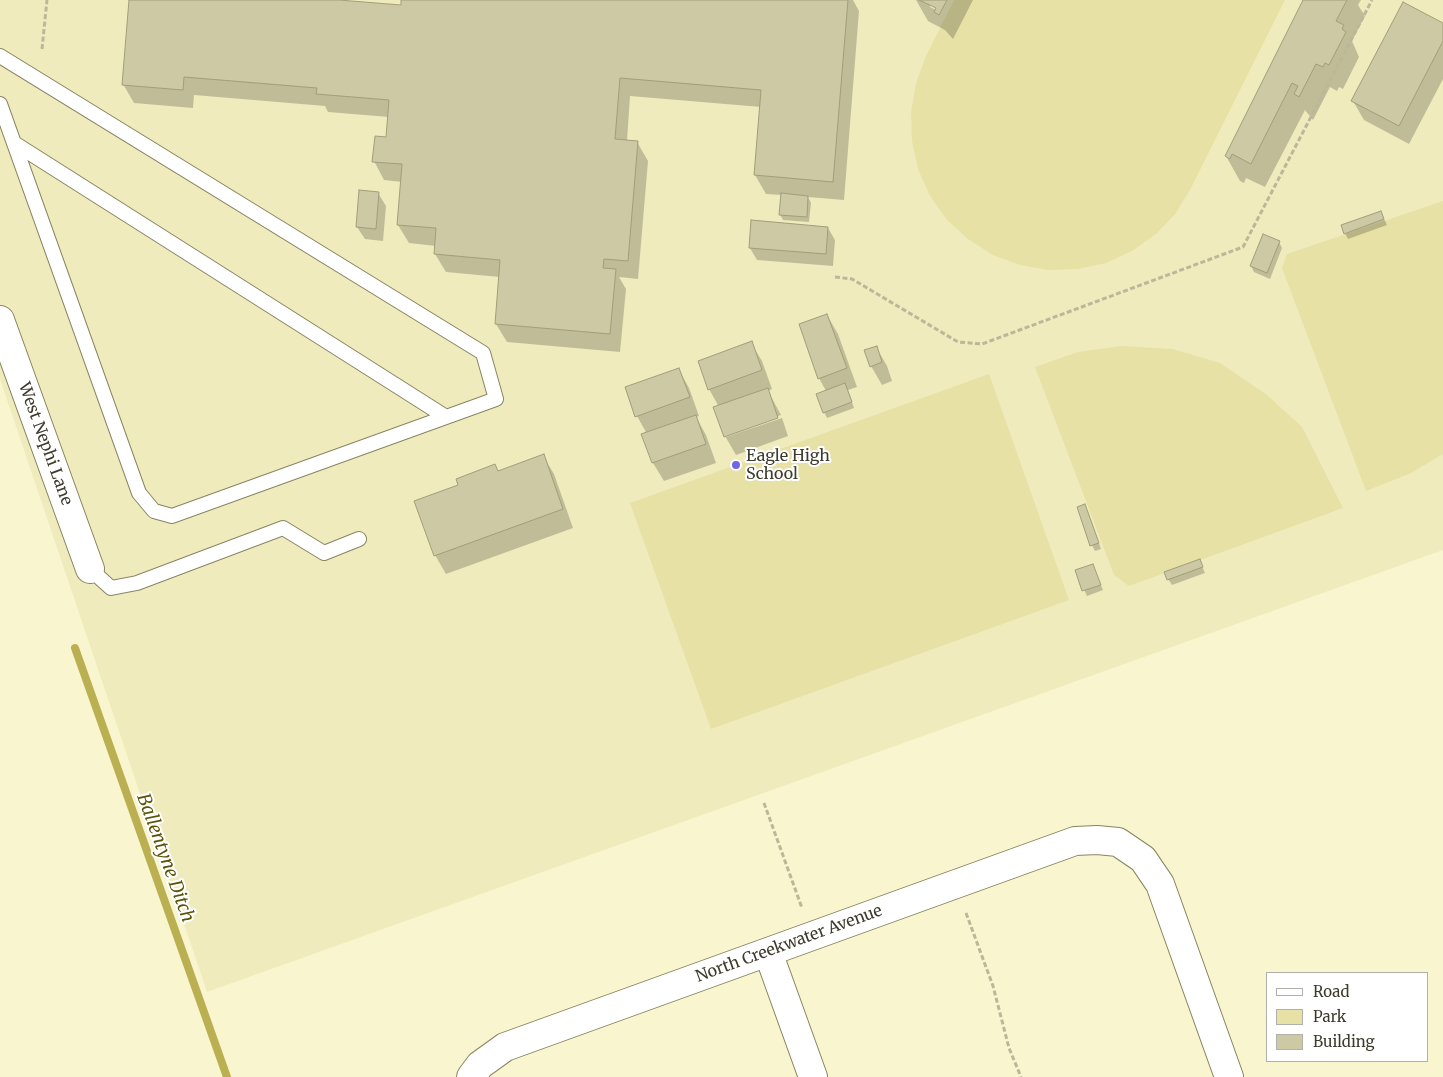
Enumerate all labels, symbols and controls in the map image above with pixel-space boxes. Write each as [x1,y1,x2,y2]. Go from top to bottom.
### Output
street label: West Nephi Lane [14,380,76,508]
place label: Eagle High School [746,446,830,484]
marker: Eagle High School [730,459,742,471]
water label: Ballentyne Ditch [132,791,198,925]
street label: North Creekwater Avenue [693,901,885,987]
legend [1266,972,1428,1062]
text: Road [1313,982,1349,1001]
text: Park [1313,1007,1346,1026]
text: Building [1313,1032,1375,1051]

